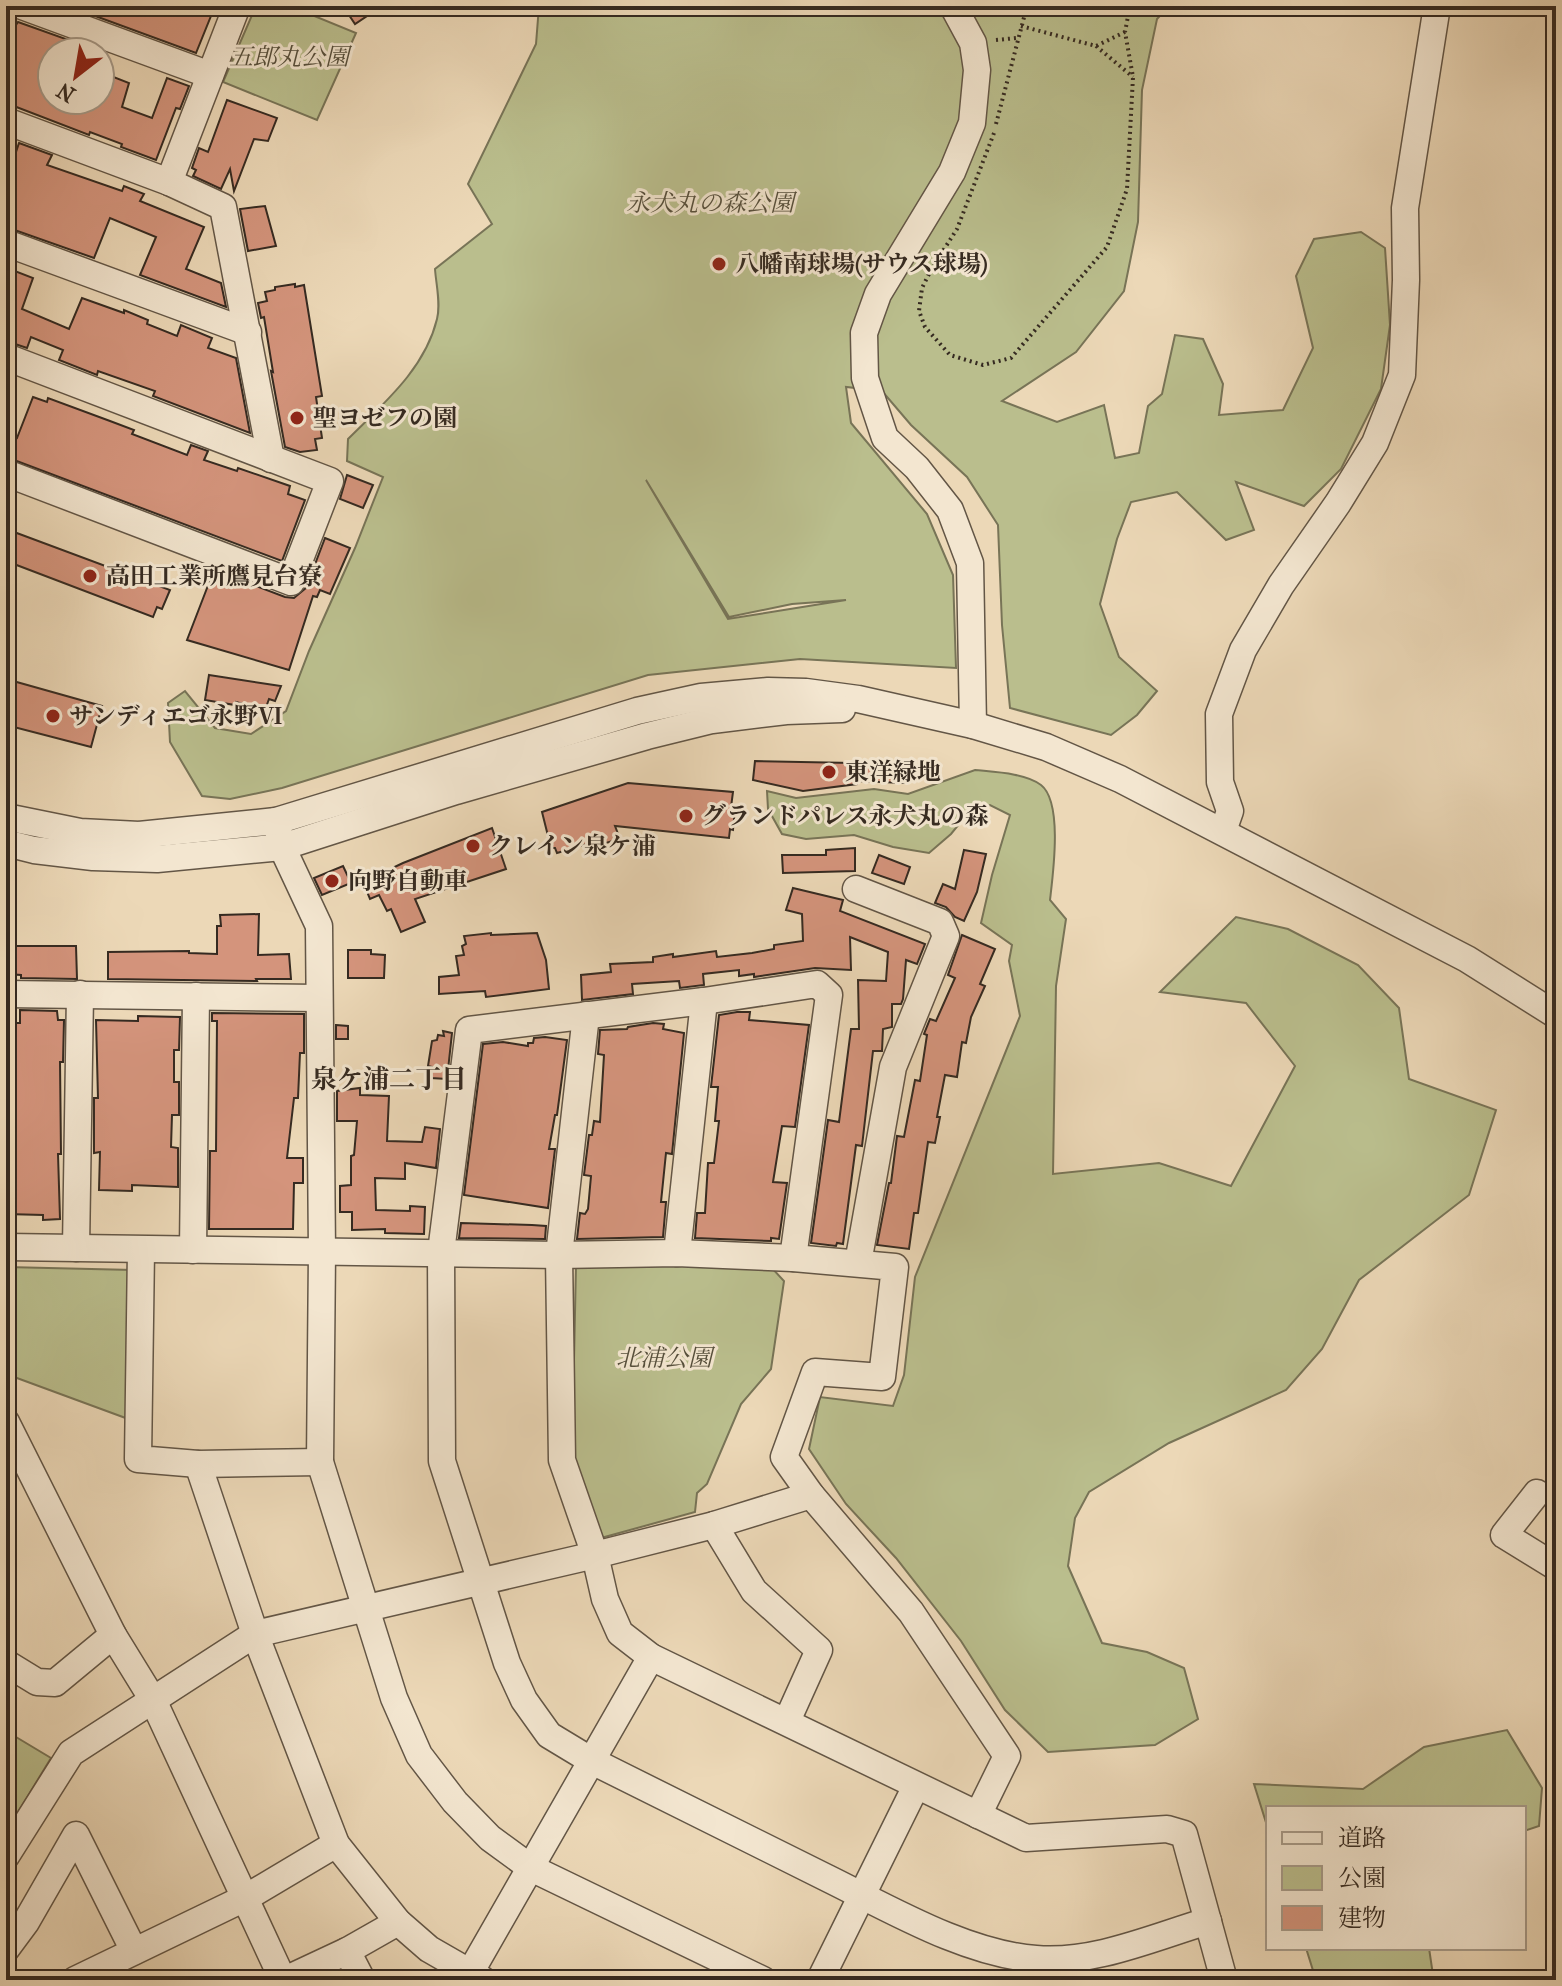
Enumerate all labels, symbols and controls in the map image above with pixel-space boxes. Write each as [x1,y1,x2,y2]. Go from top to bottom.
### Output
north arrow [36,36,116,116]
park label: 五郎丸公園 [229,43,353,71]
text: N [52,77,80,108]
park label: 永犬丸の森公園 [626,189,798,217]
place label: 八幡南球場(サウス球場) [735,250,988,278]
marker: 八幡南球場(サウス球場) [710,255,728,273]
place label: 聖ヨゼフの園 [313,404,457,432]
marker: 聖ヨゼフの園 [288,409,306,427]
place label: 高田工業所鷹見台寮 [106,562,322,590]
marker: 高田工業所鷹見台寮 [81,567,99,585]
place label: サンディエゴ永野Ⅵ [69,702,282,730]
marker: サンディエゴ永野Ⅵ [44,707,62,725]
place label: 東洋緑地 [845,758,941,786]
marker: 東洋緑地 [820,763,838,781]
place label: グランドパレス永犬丸の森 [702,802,989,830]
marker: グランドパレス永犬丸の森 [677,807,695,825]
place label: クレイン泉ケ浦 [489,832,656,860]
marker: クレイン泉ケ浦 [464,837,482,855]
place label: 向野自動車 [348,867,468,895]
marker: 向野自動車 [323,872,341,890]
district label: 泉ケ浦二丁目 [311,1064,467,1095]
park label: 北浦公園 [616,1344,716,1372]
legend [1266,1806,1526,1950]
text: 道路 [1338,1824,1386,1852]
text: 公園 [1338,1864,1386,1892]
text: 建物 [1338,1904,1386,1932]

